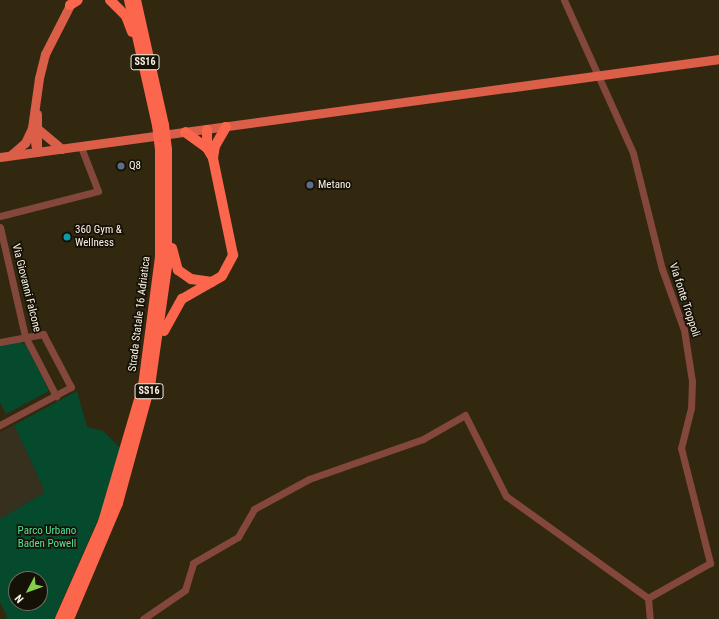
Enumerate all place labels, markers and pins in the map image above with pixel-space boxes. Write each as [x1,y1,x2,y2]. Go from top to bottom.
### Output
place label: Q8 [129,159,141,173]
marker: Q8 [116,161,126,171]
place label: Metano [318,178,351,192]
marker: Metano [305,180,315,190]
place label: 360 Gym & Wellness [75,224,122,250]
marker: 360 Gym & Wellness [62,232,72,242]

